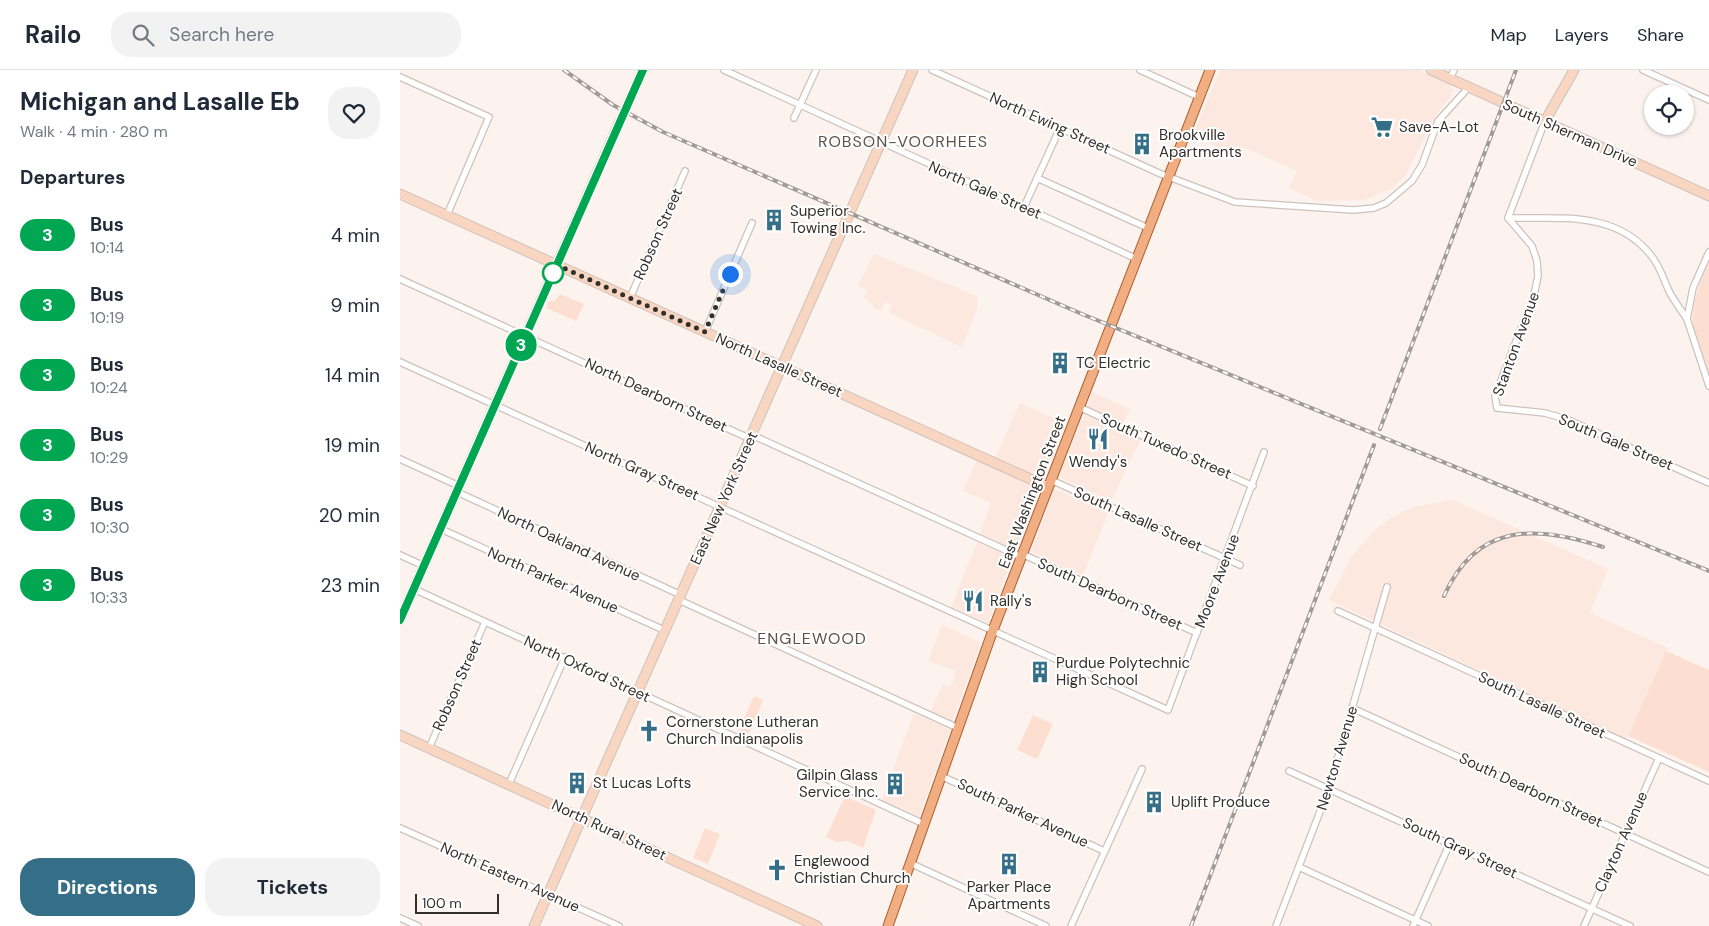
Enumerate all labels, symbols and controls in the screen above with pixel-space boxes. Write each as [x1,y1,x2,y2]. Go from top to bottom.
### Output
search box [111,12,461,57]
text: Railo [25,19,81,50]
icon: search [129,21,157,49]
text: Search here [169,22,274,47]
text: Map [1491,23,1527,47]
text: Layers [1555,23,1609,47]
text: Share [1637,23,1684,47]
map controls [1644,85,1694,135]
button: locate [1644,85,1694,135]
text: Michigan and Lasalle Eb [20,86,300,117]
button: heart [328,87,380,139]
street label: North Ewing Street [986,87,1114,159]
street label: South Sherman Drive [1499,94,1641,172]
supermarket icon: Save-A-Lot [1369,114,1395,140]
place label: Save-A-Lot [1399,117,1479,137]
text: Walk · 4 min · 280 m [20,121,168,142]
place label: Brookville Apartments [1159,125,1242,162]
district label: ROBSON-VOORHEES [818,131,988,152]
building icon: Brookville Apartments [1129,131,1155,157]
street label: North Gale Street [926,156,1045,224]
text: Departures [20,165,125,190]
street label: Robson Street [629,185,687,283]
place label: Superior Towing Inc. [790,201,865,238]
building icon: Superior Towing Inc. [761,207,787,233]
text: Bus [90,212,124,237]
text: 3 [42,223,53,247]
text: 4 min [331,223,380,248]
text: 10:14 [90,237,124,258]
unlabelled marker [542,262,564,284]
your location [718,262,743,287]
text: Bus [90,282,124,307]
street label: Stanton Avenue [1488,289,1544,399]
text: 3 [42,293,53,317]
text: 9 min [331,293,380,318]
text: 10:19 [90,307,124,328]
street label: North Lasalle Street [712,328,846,402]
line badge: 3 [505,329,537,361]
text: 3 [516,333,526,357]
building icon: TC Electric [1047,350,1073,376]
text: Bus [90,352,124,377]
street label: North Dearborn Street [582,353,730,437]
place label: TC Electric [1076,353,1151,373]
text: 3 [42,363,53,387]
text: 14 min [325,363,380,388]
text: 10:24 [90,377,128,398]
street label: South Tuxedo Street [1097,408,1235,484]
street label: South Gale Street [1556,409,1676,475]
street label: East Washington Street [994,413,1070,571]
text: Bus [90,422,124,447]
restaurant icon: Wendy's [1085,426,1111,452]
street label: East New York Street [686,428,762,568]
text: 3 [42,433,53,457]
text: 19 min [325,433,380,458]
street label: North Gray Street [582,437,702,505]
text: 10:29 [90,447,128,468]
place label: Wendy's [1069,452,1127,472]
street label: South Lasalle Street [1071,482,1205,556]
text: Bus [90,492,124,517]
street label: North Oakland Avenue [494,502,644,586]
text: 3 [42,503,53,527]
text: 20 min [319,503,380,528]
text: 10:30 [90,517,130,538]
street label: Moore Avenue [1190,531,1244,631]
street label: North Parker Avenue [484,542,622,618]
street label: South Dearborn Street [1035,553,1186,635]
text: Bus [90,562,124,587]
text: 3 [42,573,53,597]
text: 23 min [320,573,380,598]
text: 10:33 [90,587,128,608]
restaurant icon: Rally's [960,588,986,614]
place label: Rally's [990,591,1032,611]
district label: ENGLEWOOD [757,628,867,649]
street label: North Oxford Street [521,631,654,707]
street label: Robson Street [428,636,486,734]
place label: Purdue Polytechnic High School [1056,653,1190,690]
building icon: Purdue Polytechnic High School [1027,659,1053,685]
street label: South Lasalle Street [1475,667,1609,743]
street label: Newton Avenue [1312,703,1362,813]
place label: Cornerstone Lutheran Church Indianapolis [666,712,819,749]
church icon: Cornerstone Lutheran Church Indianapolis [636,718,662,744]
street label: South Dearborn Street [1456,748,1606,832]
place label: Gilpin Glass Service Inc. [796,765,878,802]
building icon: St Lucas Lofts [564,770,590,796]
building icon: Gilpin Glass Service Inc. [882,771,908,797]
place label: St Lucas Lofts [593,773,691,793]
street label: South Parker Avenue [954,774,1092,852]
street label: Clayton Avenue [1590,788,1652,896]
building icon: Uplift Produce [1141,789,1167,815]
place label: Uplift Produce [1171,792,1270,812]
street label: North Rural Street [548,795,670,865]
street label: South Gray Street [1399,813,1521,883]
street label: North Eastern Avenue [437,837,583,917]
place label: Englewood Christian Church [794,851,910,888]
building icon: Parker Place Apartments [996,851,1022,877]
church icon: Englewood Christian Church [764,857,790,883]
button: Directions [20,858,195,916]
button: Tickets [205,858,380,916]
place label: Parker Place Apartments [967,877,1051,914]
scale bar [415,891,499,914]
text: 100 m [422,894,462,912]

